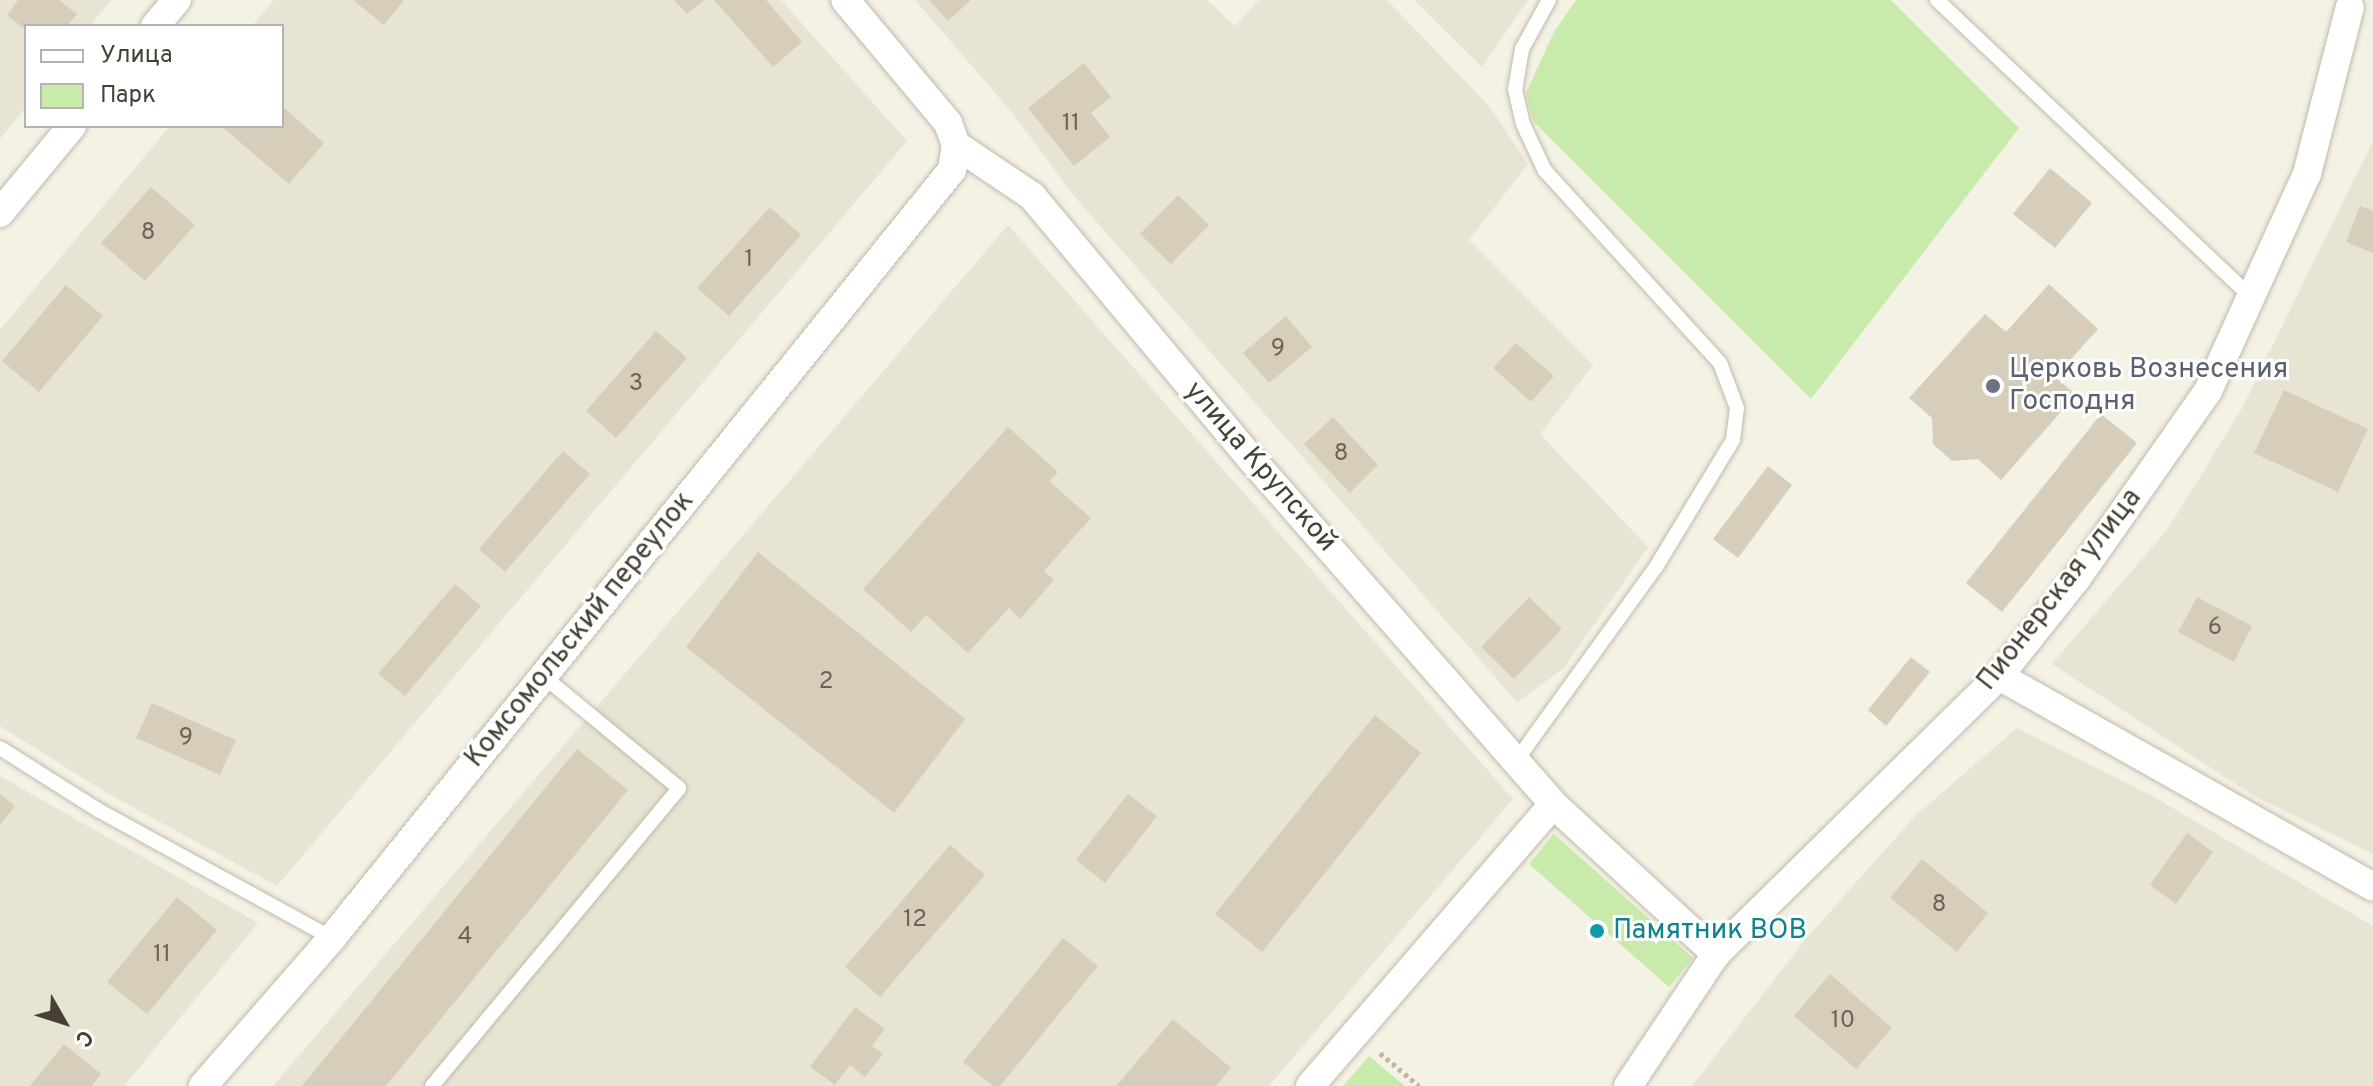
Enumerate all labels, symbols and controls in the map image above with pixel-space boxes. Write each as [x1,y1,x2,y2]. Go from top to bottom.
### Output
legend [24,24,284,128]
text: Улица [100,41,173,71]
text: Парк [100,81,156,111]
house number: 11 [1062,111,1080,139]
house number: 8 [141,220,155,248]
house number: 1 [745,247,753,275]
house number: 9 [1271,336,1285,364]
place label: Церковь Вознесения Господня [2009,353,2288,419]
house number: 3 [629,371,643,399]
street label: улица Крупской [1177,375,1343,559]
marker: Церковь Вознесения Господня [1984,377,2002,395]
house number: 8 [1334,441,1348,469]
street label: Пионерская улица [1971,482,2149,698]
street label: Комсомольский переулок [458,485,702,775]
house number: 6 [2208,615,2222,643]
house number: 2 [819,669,833,697]
house number: 9 [179,725,193,753]
house number: 8 [1932,892,1946,920]
house number: 12 [903,907,927,935]
place label: Памятник ВОВ [1613,914,1807,948]
marker: Памятник ВОВ [1588,922,1606,940]
house number: 4 [458,924,472,952]
house number: 11 [153,942,171,970]
north arrow [24,982,104,1062]
house number: 10 [1831,1008,1855,1036]
text: С [68,1023,98,1051]

